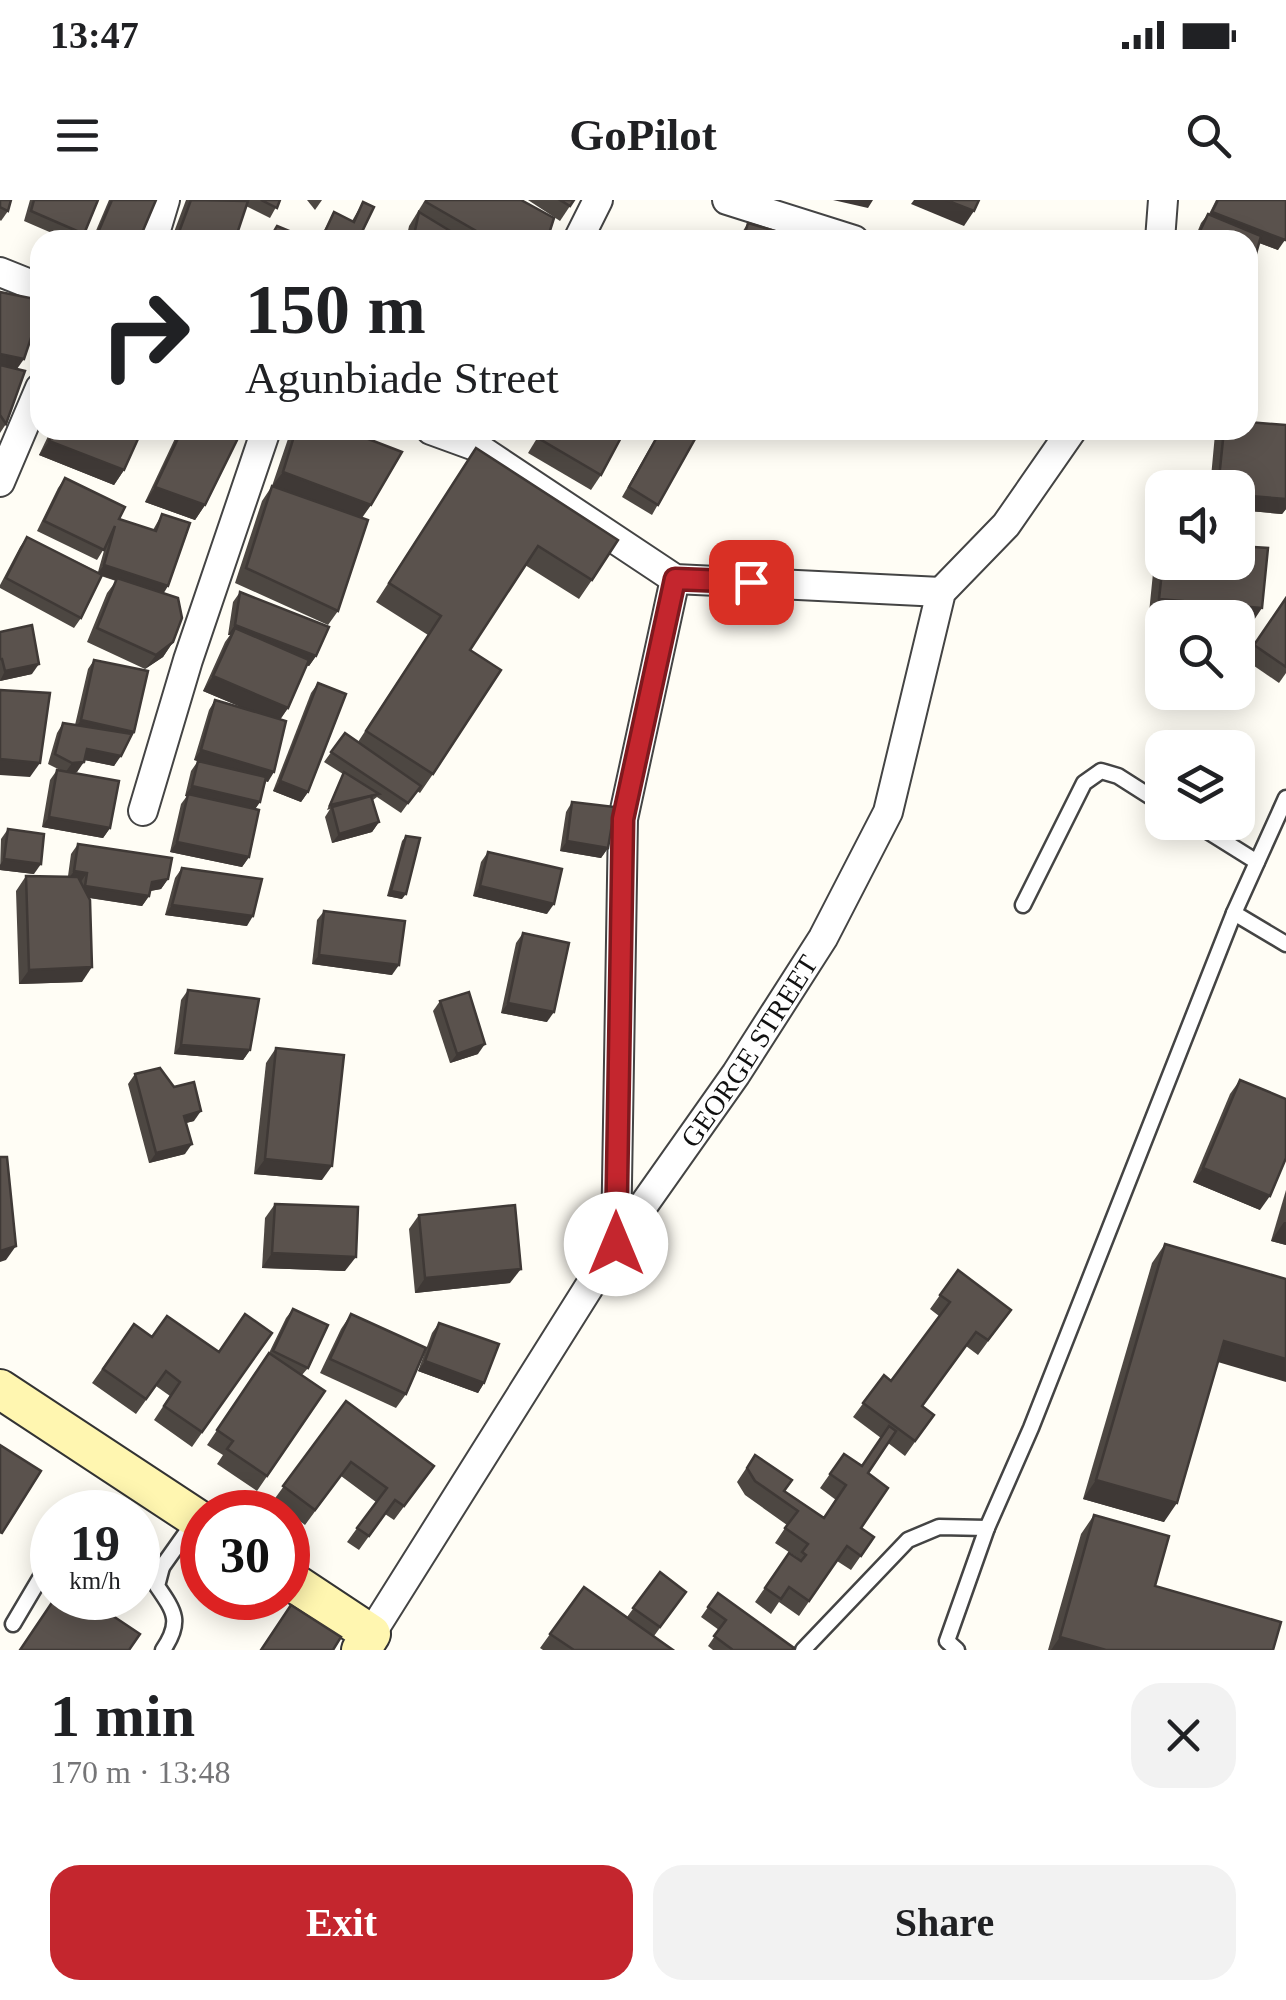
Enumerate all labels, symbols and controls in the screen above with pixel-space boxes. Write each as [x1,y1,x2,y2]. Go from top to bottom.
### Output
text: 13:47 [50,14,139,56]
icon: menu [50,108,105,163]
icon: search [1181,108,1236,163]
text: GoPilot [569,110,717,160]
icon: right [80,270,210,400]
text: 150 m [245,271,426,348]
text: Agunbiade Street [245,353,559,403]
map controls [1145,470,1255,840]
button: sound [1145,470,1255,580]
pin [709,540,794,625]
icon: arrive [724,555,779,610]
button: search [1145,600,1255,710]
button: layers [1145,730,1255,840]
street label: GEORGE STREET [675,950,824,1153]
position arrow [564,1192,668,1296]
speed limit sign: 30 [180,1490,310,1620]
text: 19 [70,1515,120,1571]
text: km/h [69,1567,121,1594]
text: 1 min [50,1683,195,1749]
button: close [1131,1683,1236,1788]
text: 170 m · 13:48 [50,1754,230,1790]
button: Exit [50,1865,633,1980]
button: Share [653,1865,1236,1980]

